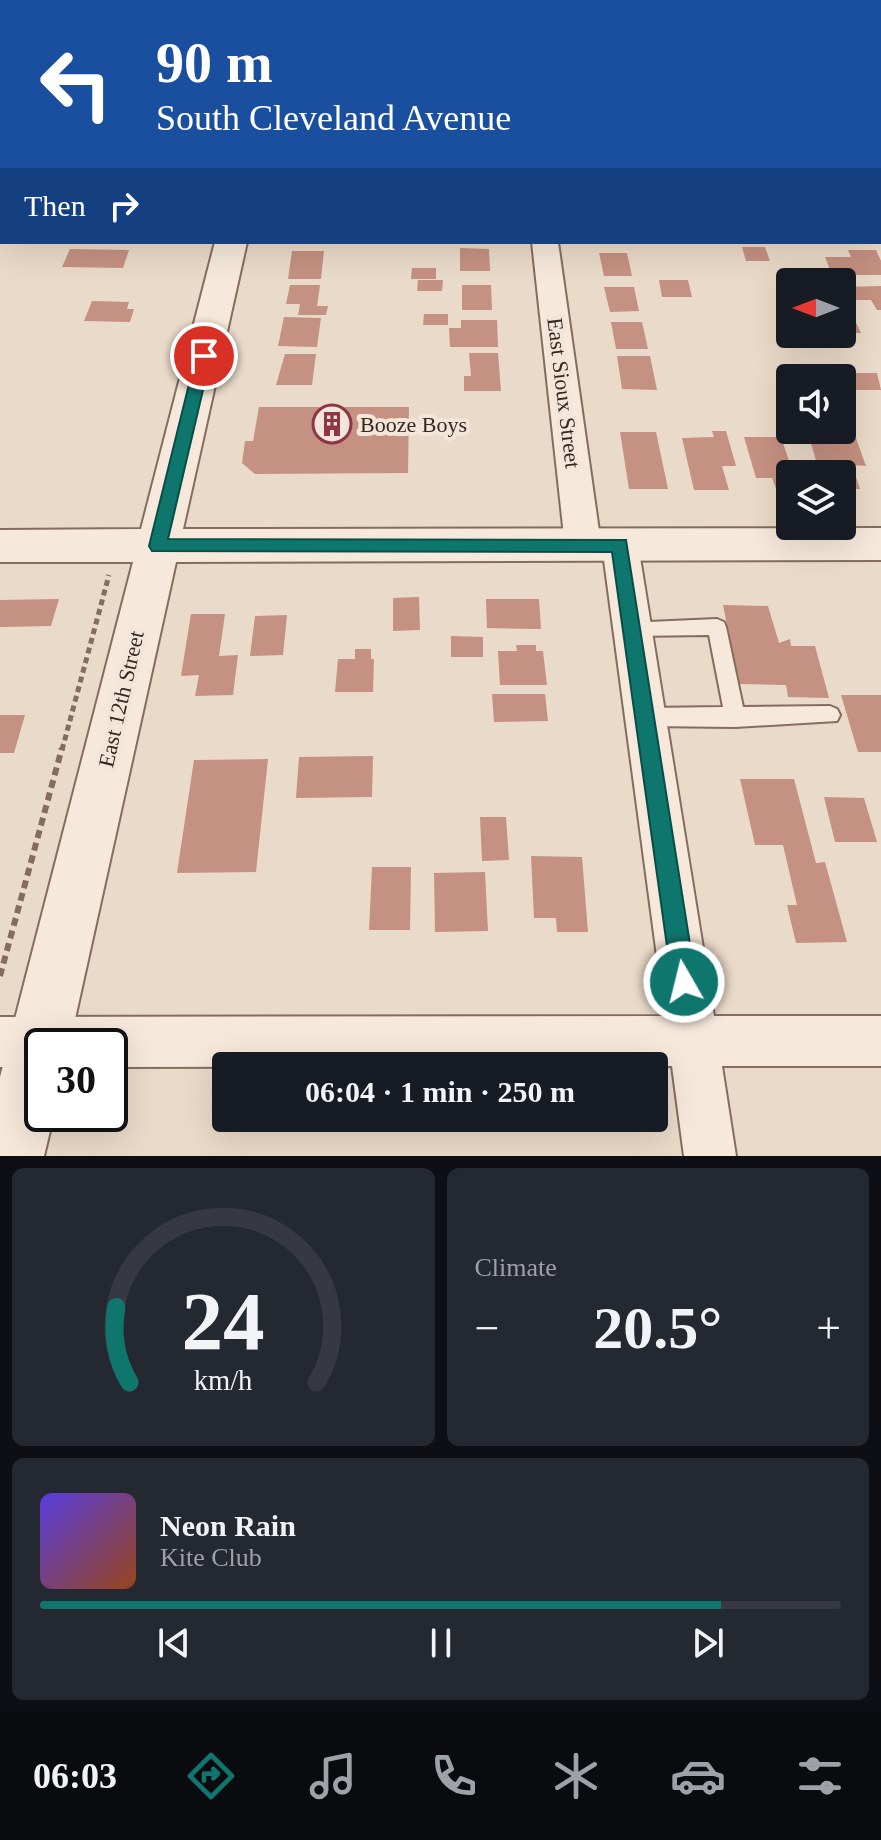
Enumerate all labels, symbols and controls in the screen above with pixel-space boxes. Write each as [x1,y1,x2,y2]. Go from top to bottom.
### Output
icon: left [24,32,128,136]
text: 90 m [156,32,273,94]
text: South Cleveland Avenue [156,98,511,138]
icon: right [102,184,146,228]
text: Then [24,189,86,222]
north arrow [776,268,856,348]
map controls [776,268,856,540]
street label: East Sioux Street [542,316,586,470]
pin [170,322,238,390]
icon: arrive [182,334,226,378]
button: sound [776,364,856,444]
building icon: Booze Boys [311,403,353,445]
place label: Booze Boys [360,412,467,437]
button: layers [776,460,856,540]
street label: East 12th Street [93,628,149,770]
position arrow [642,940,726,1024]
speed limit sign: 30 [24,1028,128,1132]
text: 06:04 · 1 min · 250 m [305,1075,575,1108]
text: Climate [475,1253,557,1282]
text: 24 [182,1275,265,1367]
text: 20.5° [593,1295,722,1361]
text: − [475,1304,499,1353]
text: + [816,1304,841,1353]
text: km/h [194,1365,253,1396]
text: Neon Rain [160,1509,296,1542]
text: Kite Club [160,1543,262,1572]
icon: previous [152,1621,196,1665]
icon: pause [419,1621,463,1665]
icon: next [686,1621,730,1665]
icon: directions [183,1748,239,1804]
icon: music [305,1748,361,1804]
icon: phone [426,1748,482,1804]
icon: climate [548,1748,604,1804]
icon: car [670,1748,726,1804]
icon: filters [792,1748,848,1804]
text: 06:03 [33,1756,117,1796]

